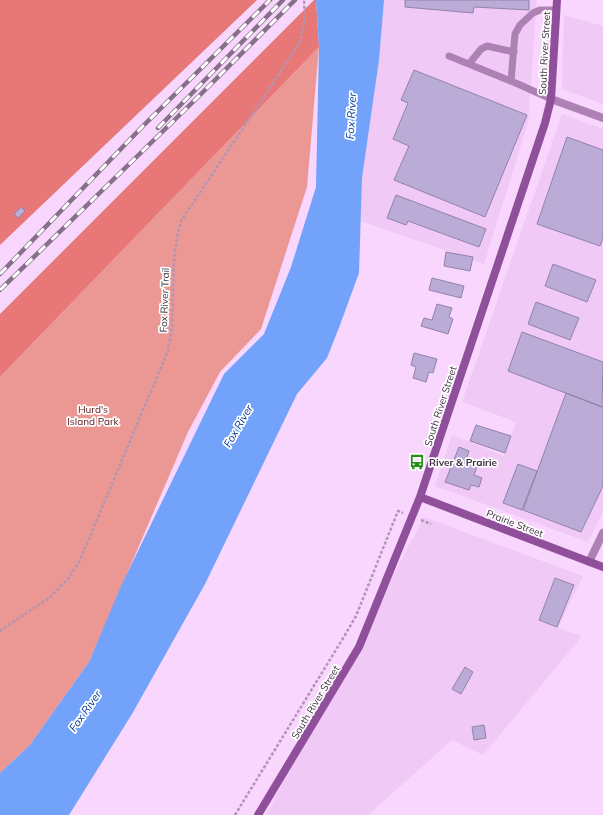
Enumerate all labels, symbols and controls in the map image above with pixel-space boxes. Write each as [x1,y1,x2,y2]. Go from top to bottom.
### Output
street label: South River Street [536,10,553,95]
water label: Fox River [343,91,359,140]
street label: Fox River Trail [157,267,172,333]
street label: South River Street [421,364,460,448]
water label: Fox River [220,401,256,450]
park label: Hurd's Island Park [67,403,120,428]
bus stop icon: River & Prairie [408,453,426,471]
place label: River & Prairie [429,456,498,469]
street label: Prairie Street [484,507,546,540]
street label: South River Street [288,663,343,741]
water label: Fox River [66,687,105,734]

